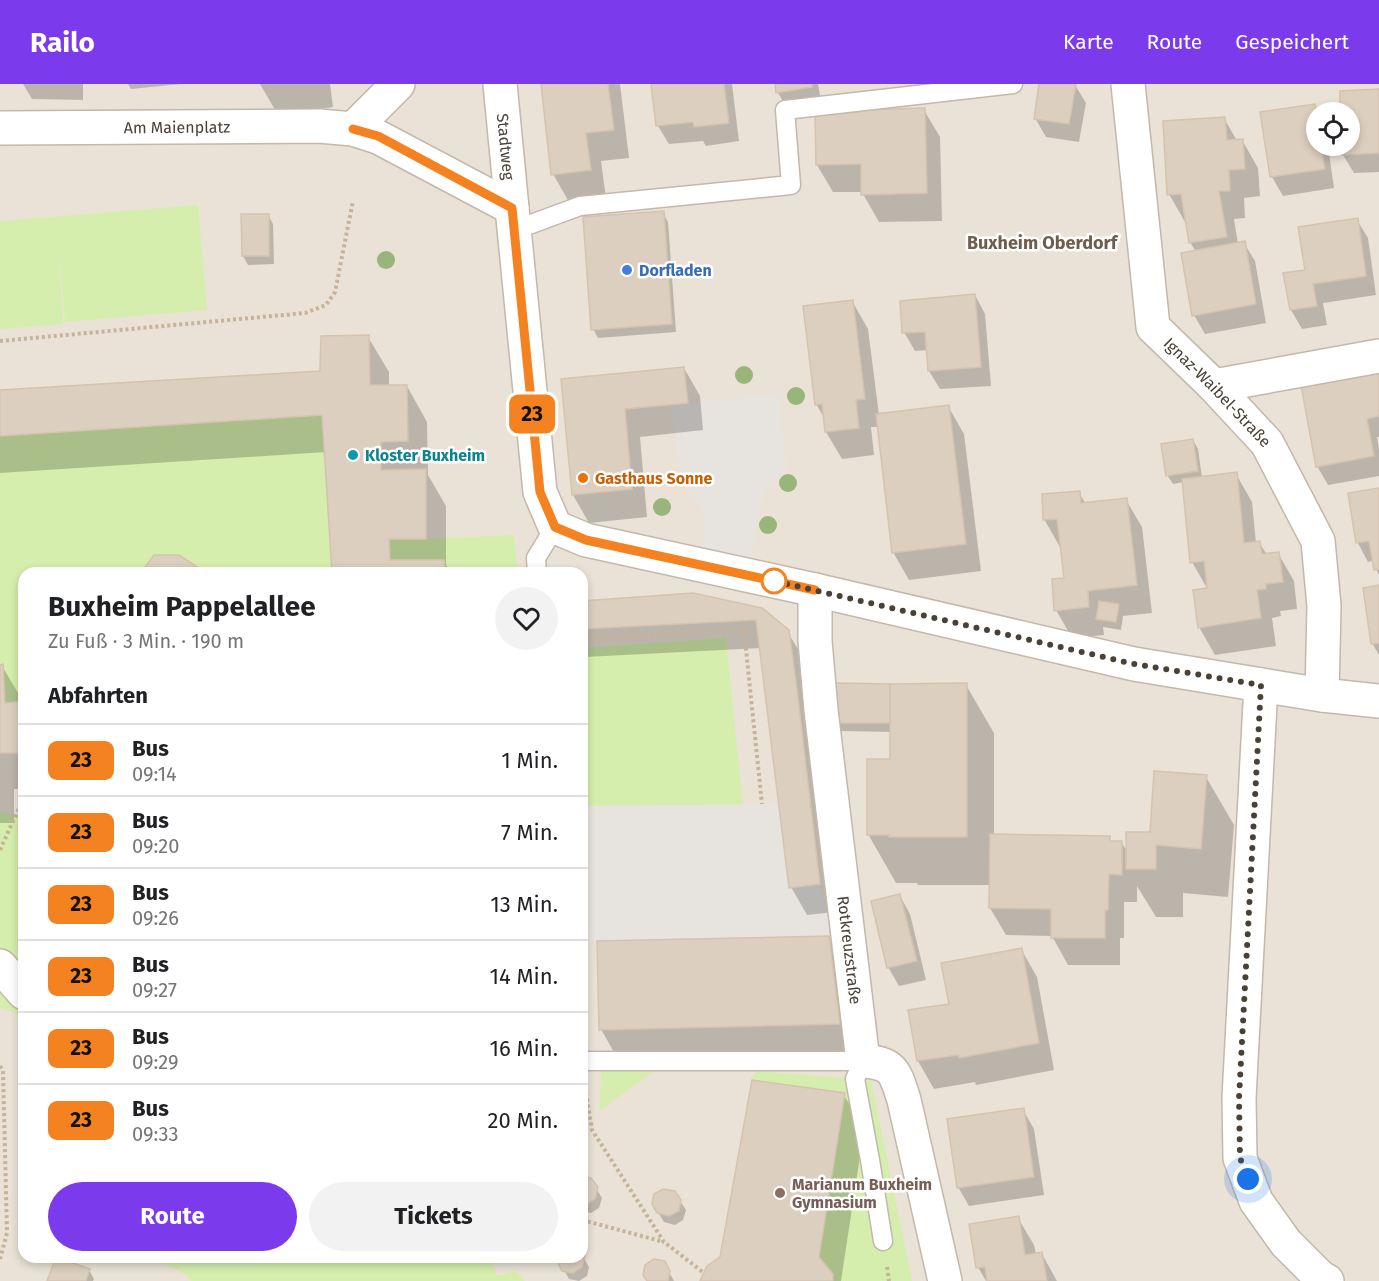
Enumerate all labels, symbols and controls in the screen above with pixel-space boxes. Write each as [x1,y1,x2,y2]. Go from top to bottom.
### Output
text: Railo [30,26,95,59]
text: Karte [1063,29,1114,55]
text: Route [1147,29,1202,55]
text: Gespeichert [1235,29,1349,55]
map controls [1306,102,1360,156]
button: locate [1306,102,1360,156]
street label: Stadtweg [493,112,518,182]
street label: Am Maienplatz [124,118,230,137]
district label: Buxheim Oberdorf [967,232,1119,254]
place label: Dorfladen [639,261,712,280]
marker: Dorfladen [620,263,634,277]
street label: Ignaz-Waibel-Straße [1160,334,1275,451]
line badge: 23 [505,394,559,434]
text: 23 [521,401,543,427]
place label: Kloster Buxheim [365,446,485,465]
marker: Kloster Buxheim [346,448,360,462]
place label: Gasthaus Sonne [595,469,712,488]
marker: Gasthaus Sonne [576,471,590,485]
unlabelled marker [761,568,787,594]
button: heart [495,587,558,650]
text: Buxheim Pappelallee [48,590,316,623]
text: Zu Fuß · 3 Min. · 190 m [48,629,244,653]
text: Abfahrten [48,682,148,709]
text: Bus [132,735,169,762]
text: 23 [70,747,92,773]
text: 1 Min. [501,747,558,774]
text: 09:14 [132,762,177,786]
text: Bus [132,807,169,834]
text: 23 [70,819,92,845]
text: 7 Min. [501,819,558,846]
text: 09:20 [132,834,179,858]
text: Bus [132,879,169,906]
text: 23 [70,891,92,917]
text: 13 Min. [490,891,558,918]
street label: Rotkreuzstraße [833,895,865,1005]
text: 09:26 [132,906,179,930]
text: Bus [132,951,169,978]
text: 23 [70,963,92,989]
text: 14 Min. [489,963,558,990]
text: 09:27 [132,978,177,1002]
text: Bus [132,1023,169,1050]
text: 23 [70,1035,92,1061]
text: 16 Min. [489,1035,558,1062]
text: 09:29 [132,1050,178,1074]
text: Bus [132,1095,169,1122]
text: 23 [70,1107,92,1133]
text: 20 Min. [488,1107,558,1134]
text: 09:33 [132,1122,178,1146]
your location [1233,1164,1263,1194]
place label: Marianum Buxheim Gymnasium [792,1175,932,1212]
button: Route [48,1182,297,1251]
button: Tickets [309,1182,558,1251]
marker: Marianum Buxheim Gymnasium [773,1186,787,1200]

